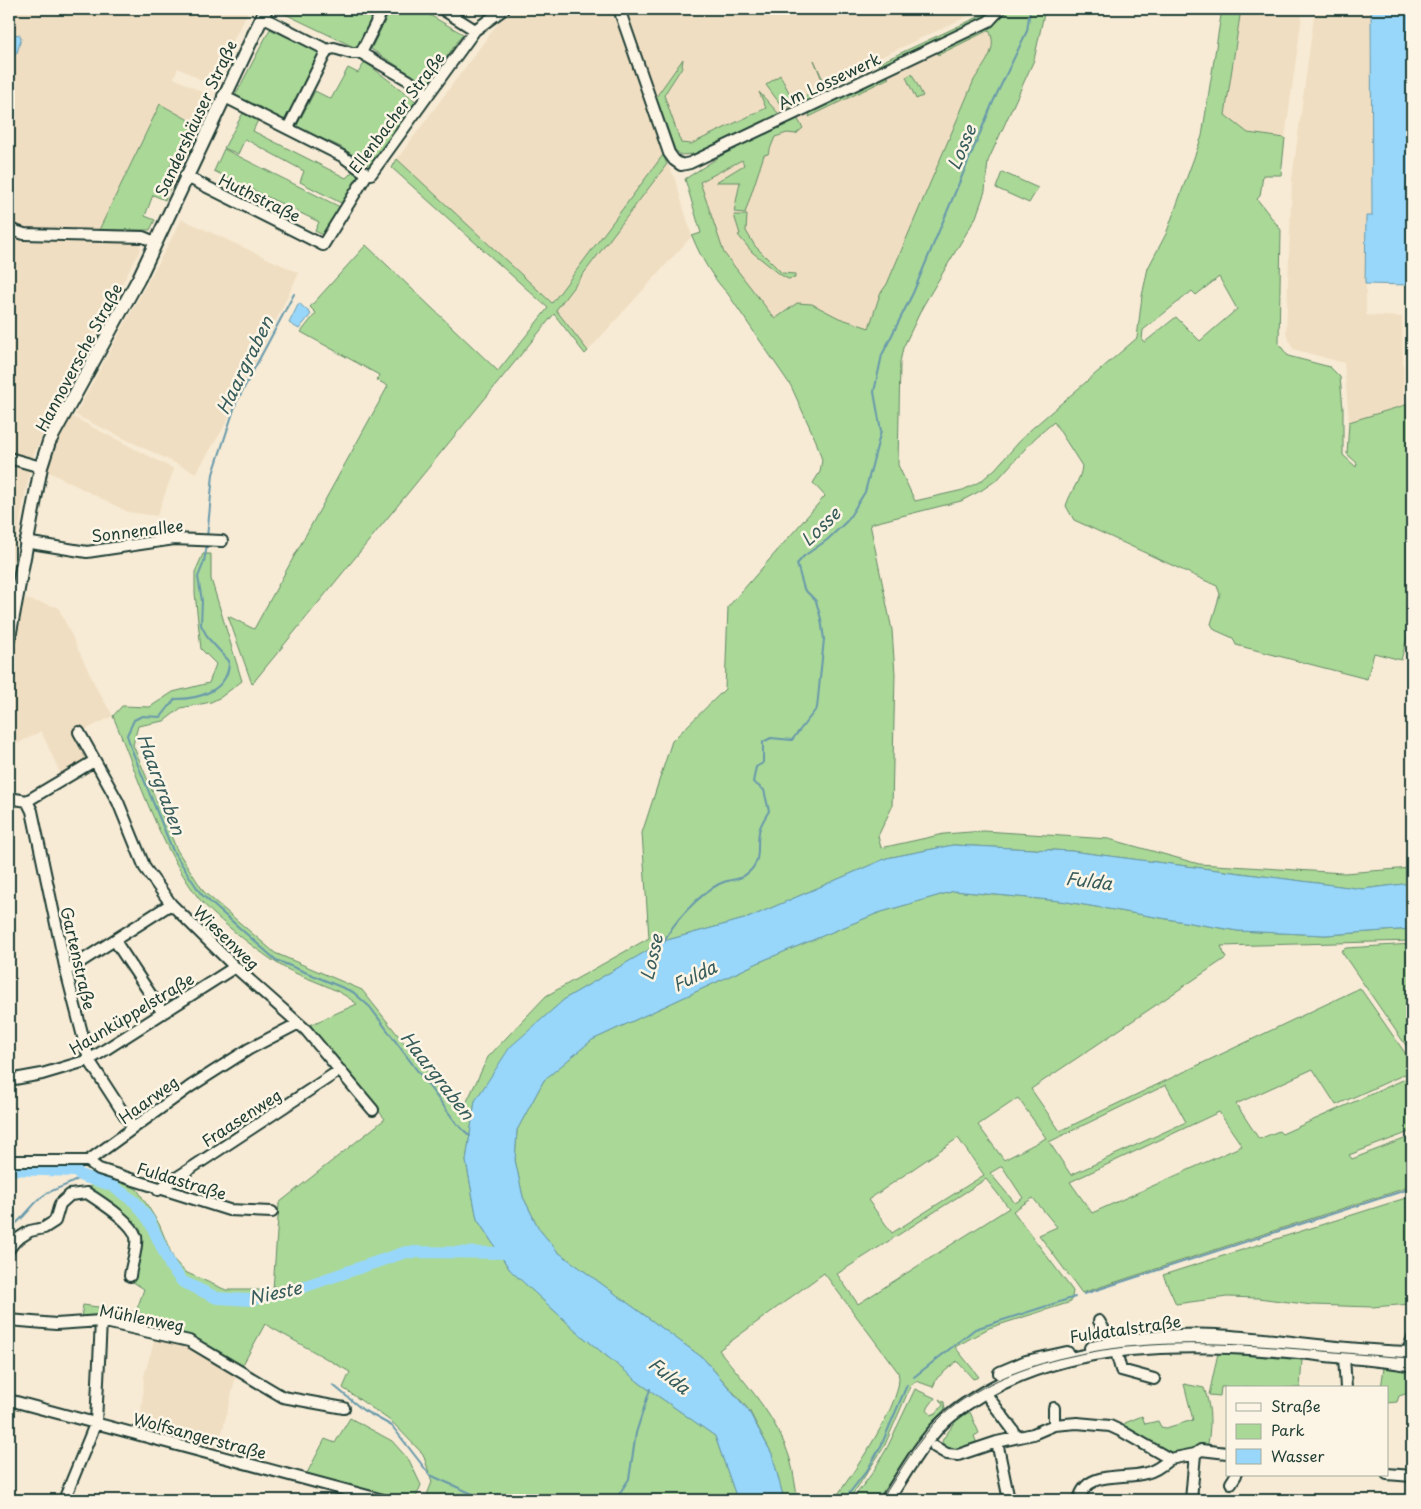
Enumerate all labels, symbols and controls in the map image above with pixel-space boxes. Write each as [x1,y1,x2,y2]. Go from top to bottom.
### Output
street label: Sandershäuser Straße [148,36,242,200]
street label: Am Lossewerk [773,45,885,114]
street label: Ellenbacher Straße [342,46,450,178]
water label: Losse [940,119,983,174]
street label: Huthstraße [215,167,305,227]
street label: Hannoversche Straße [29,279,127,435]
water label: Haargraben [209,311,280,419]
water label: Losse [794,499,847,552]
street label: Sonnenallee [90,512,184,548]
water label: Haargraben [131,729,193,839]
water label: Fulda [1064,864,1115,896]
street label: Wiesenweg [188,899,266,975]
street label: Gartenstraße [55,904,103,1012]
water label: Losse [633,930,670,983]
water label: Fulda [667,952,722,997]
street label: Haunküppelstraße [64,966,198,1060]
water label: Haargraben [395,1025,482,1126]
street label: Haarweg [113,1069,183,1129]
street label: Fraasenweg [196,1082,286,1152]
street label: Fuldastraße [134,1155,230,1205]
water label: Nieste [246,1273,305,1311]
street label: Mühlenweg [98,1297,186,1337]
street label: Fuldatalstraße [1068,1308,1182,1348]
water label: Fulda [643,1350,697,1401]
legend [1226,1386,1388,1476]
text: Straße [1271,1394,1321,1417]
street label: Wolfsangerstraße [131,1406,269,1464]
text: Park [1271,1418,1305,1441]
text: Wasser [1271,1444,1324,1467]

